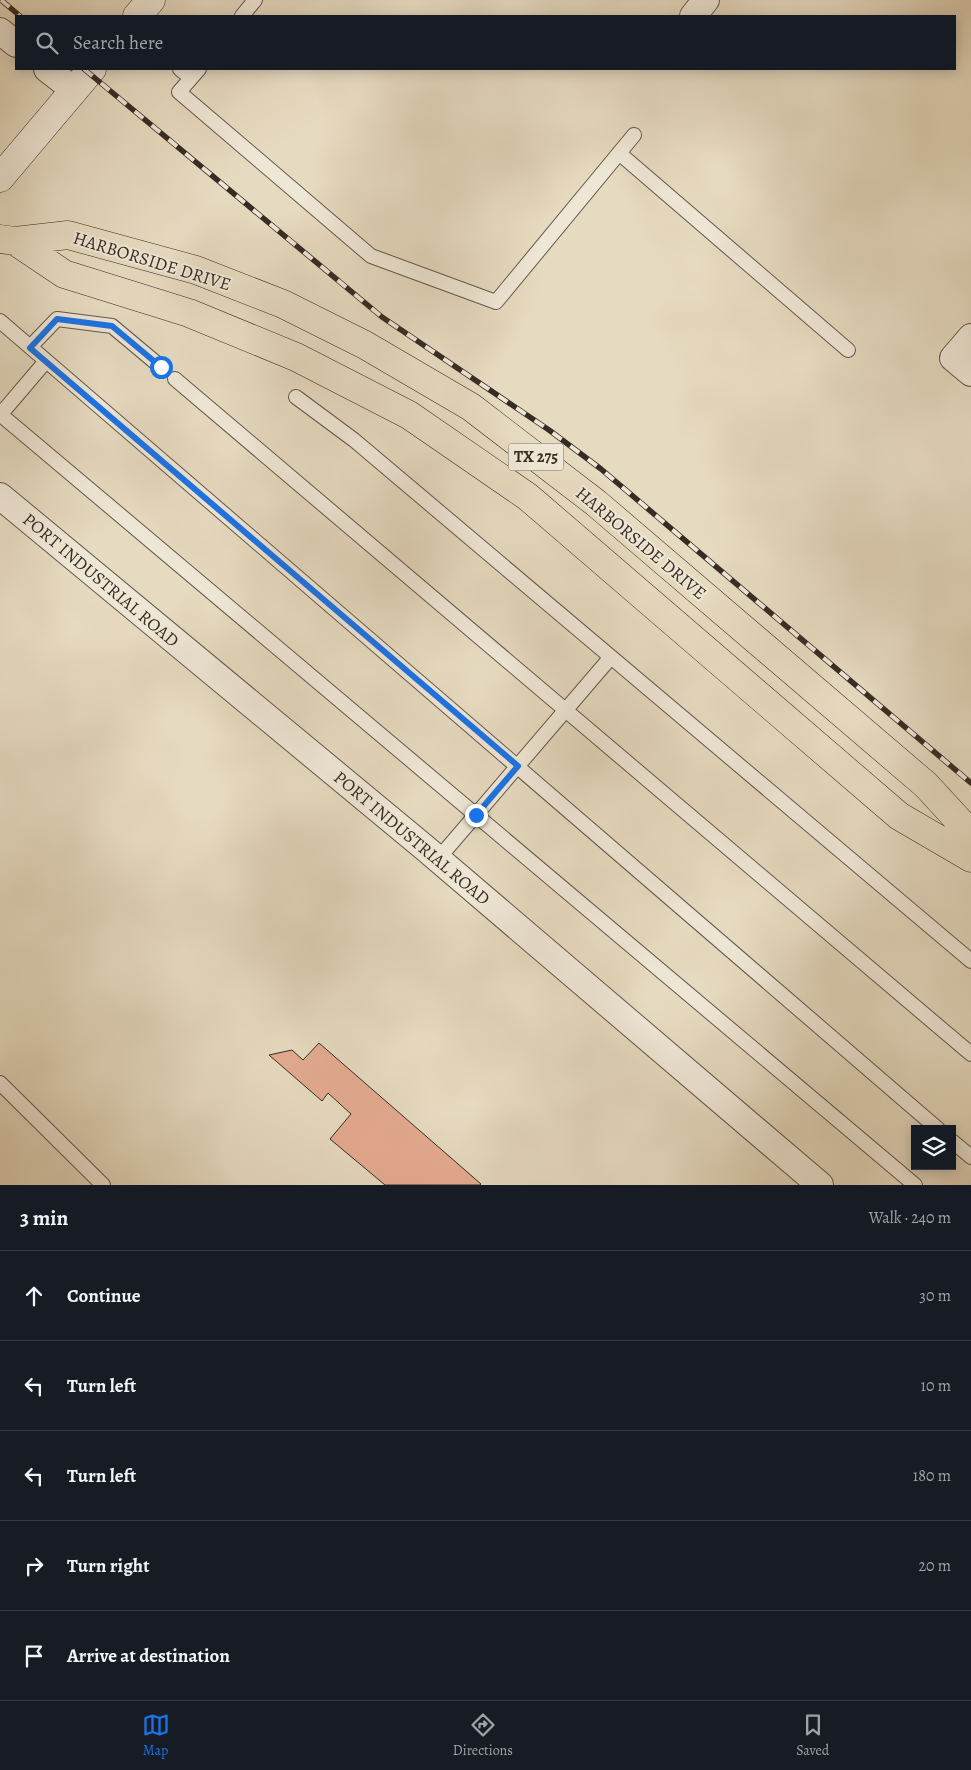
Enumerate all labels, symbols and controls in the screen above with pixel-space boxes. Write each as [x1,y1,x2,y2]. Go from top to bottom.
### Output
search box [15,15,956,70]
icon: search [33,29,61,57]
text: Search here [73,30,163,56]
street label: HARBORSIDE DRIVE [70,226,234,296]
route start [150,356,173,379]
road number: TX 275 [508,444,564,471]
street label: HARBORSIDE DRIVE [571,481,711,605]
street label: PORT INDUSTRIAL ROAD [18,507,184,653]
street label: PORT INDUSTRIAL ROAD [329,765,495,911]
route end [465,804,488,827]
map controls [911,1125,956,1170]
button: layers [911,1125,956,1170]
text: 3 min [20,1204,68,1232]
text: Walk · 240 m [869,1207,951,1229]
icon: ahead [20,1282,48,1310]
text: Continue [67,1283,141,1309]
text: 30 m [919,1285,951,1307]
icon: left [20,1372,48,1400]
text: Turn left [67,1373,136,1399]
text: 10 m [921,1375,951,1397]
icon: left [20,1462,48,1490]
text: Turn left [67,1463,136,1489]
text: 180 m [913,1465,951,1487]
icon: right [20,1552,48,1580]
text: Turn right [67,1553,149,1579]
text: 20 m [918,1555,951,1577]
icon: arrive [20,1642,48,1670]
text: Arrive at destination [67,1643,230,1669]
tab: Map [142,1711,170,1760]
tab: Directions [453,1711,513,1760]
tab: Saved [796,1711,829,1760]

